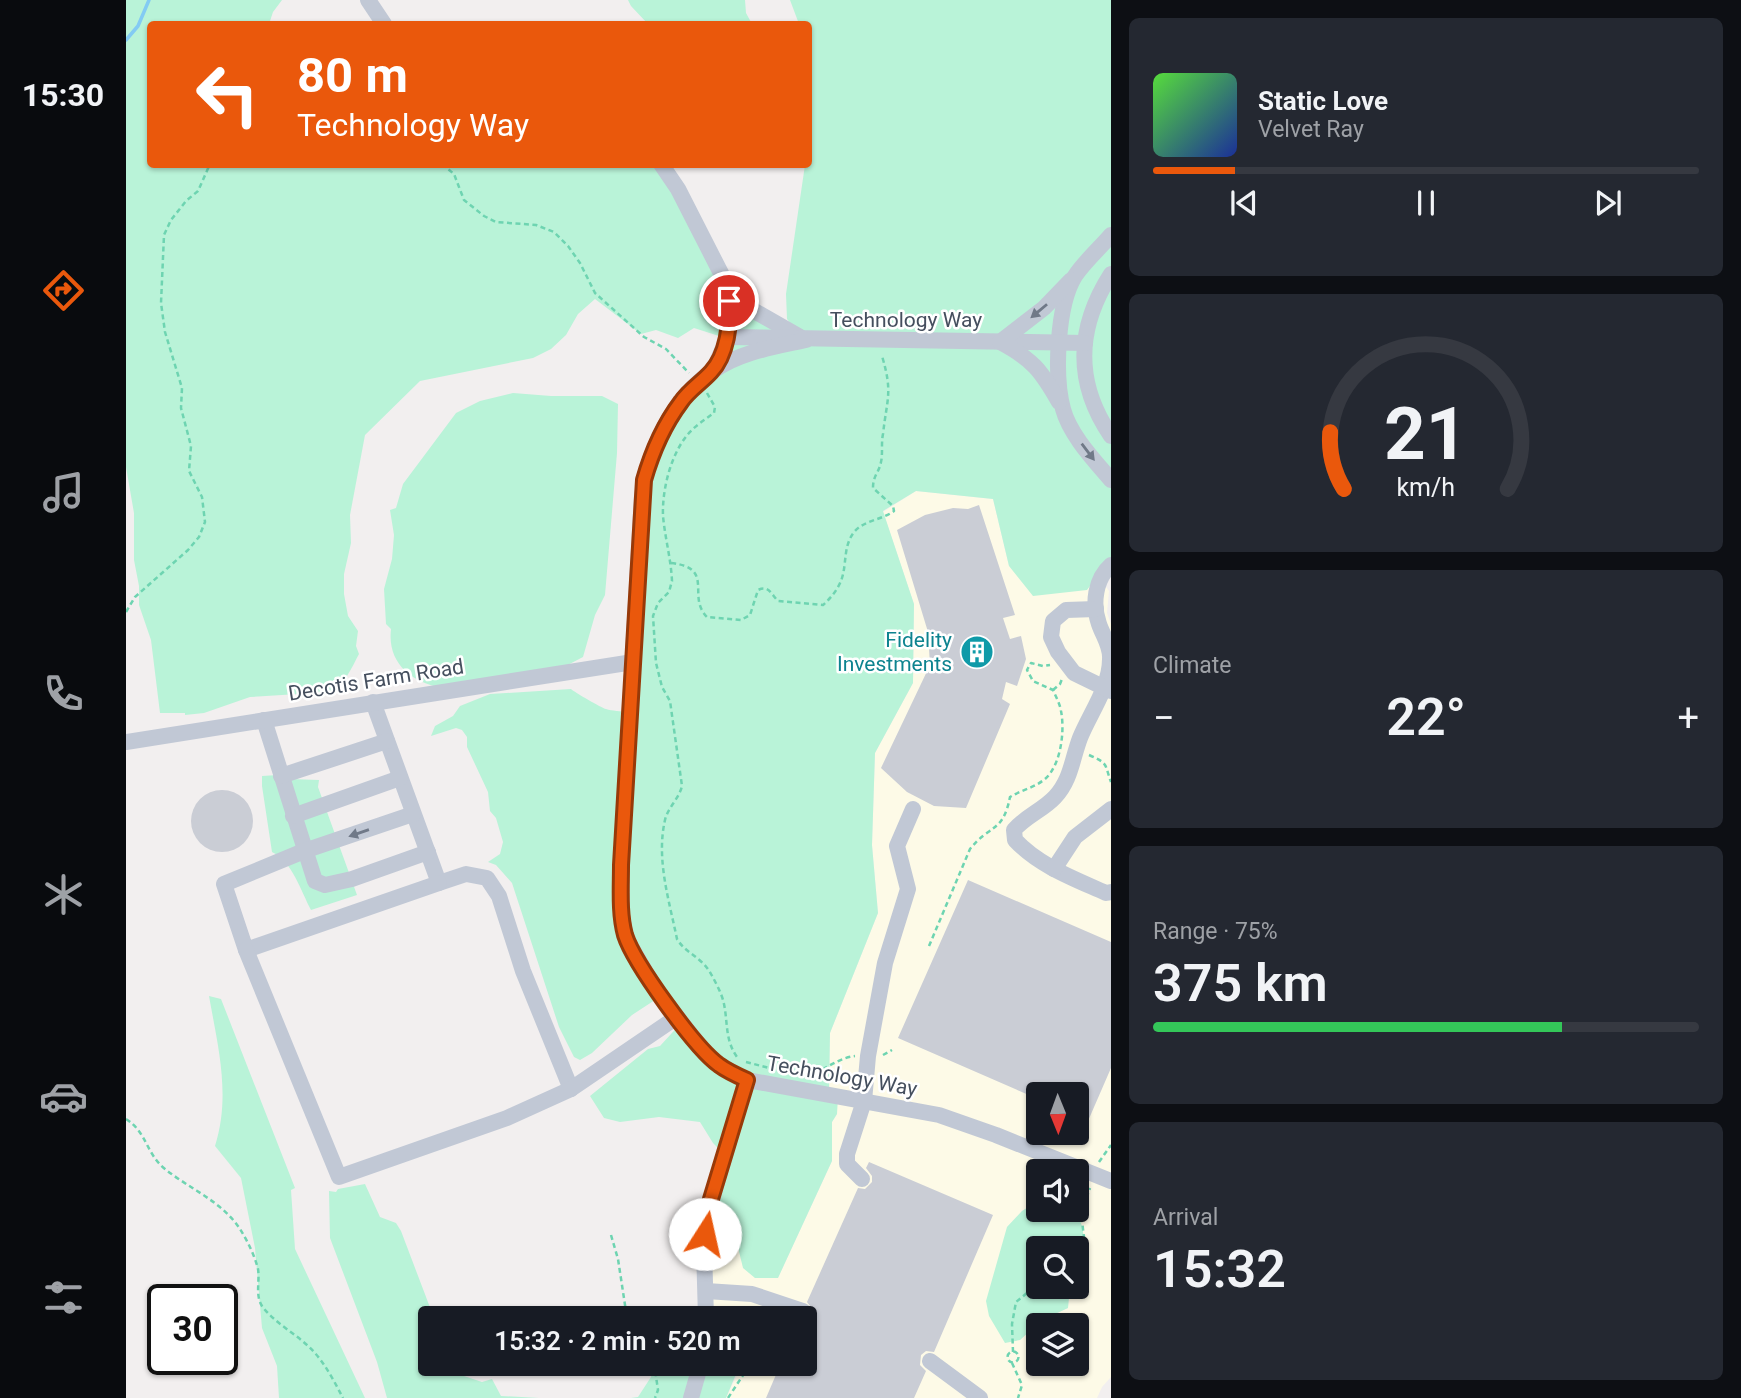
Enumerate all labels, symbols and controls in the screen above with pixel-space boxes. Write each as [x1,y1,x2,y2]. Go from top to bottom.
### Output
text: 80 m [297,47,408,104]
icon: left [182,49,273,140]
text: 15:30 [22,76,104,114]
text: Static Love [1258,86,1388,116]
text: Technology Way [297,106,529,144]
text: Velvet Ray [1258,116,1364,143]
icon: previous [1225,184,1263,222]
icon: pause [1407,184,1445,222]
icon: next [1589,184,1627,222]
icon: directions [39,266,88,315]
pin [699,271,759,331]
icon: arrive [710,282,748,320]
one-way arrow [1031,304,1049,319]
street label: Technology Way [830,308,982,332]
text: 21 [1384,391,1468,477]
one-way arrow [1081,443,1095,461]
icon: music [39,468,88,517]
text: km/h [1397,473,1455,502]
place label: Fidelity Investments [837,628,952,676]
building icon: Fidelity Investments [958,633,996,671]
text: Climate [1153,652,1232,679]
street label: Decotis Farm Road [286,654,466,706]
icon: phone [39,669,88,718]
text: 22° [1386,687,1466,748]
text: − [1153,696,1175,740]
text: + [1677,696,1699,740]
one-way arrow [348,828,369,839]
icon: climate [39,870,88,919]
text: Range · 75% [1153,918,1278,945]
text: 375 km [1153,953,1328,1014]
street label: Technology Way [765,1051,919,1101]
icon: car [39,1072,88,1121]
north arrow [1026,1082,1088,1144]
map controls [1026,1082,1089,1376]
button: sound [1026,1159,1089,1222]
position arrow [668,1197,742,1271]
text: Arrival [1153,1204,1218,1231]
button: search [1026,1236,1089,1299]
text: 15:32 [1153,1239,1286,1300]
icon: filters [39,1273,88,1322]
speed limit sign: 30 [147,1284,238,1375]
button: layers [1026,1313,1089,1376]
text: 15:32 · 2 min · 520 m [494,1326,741,1356]

